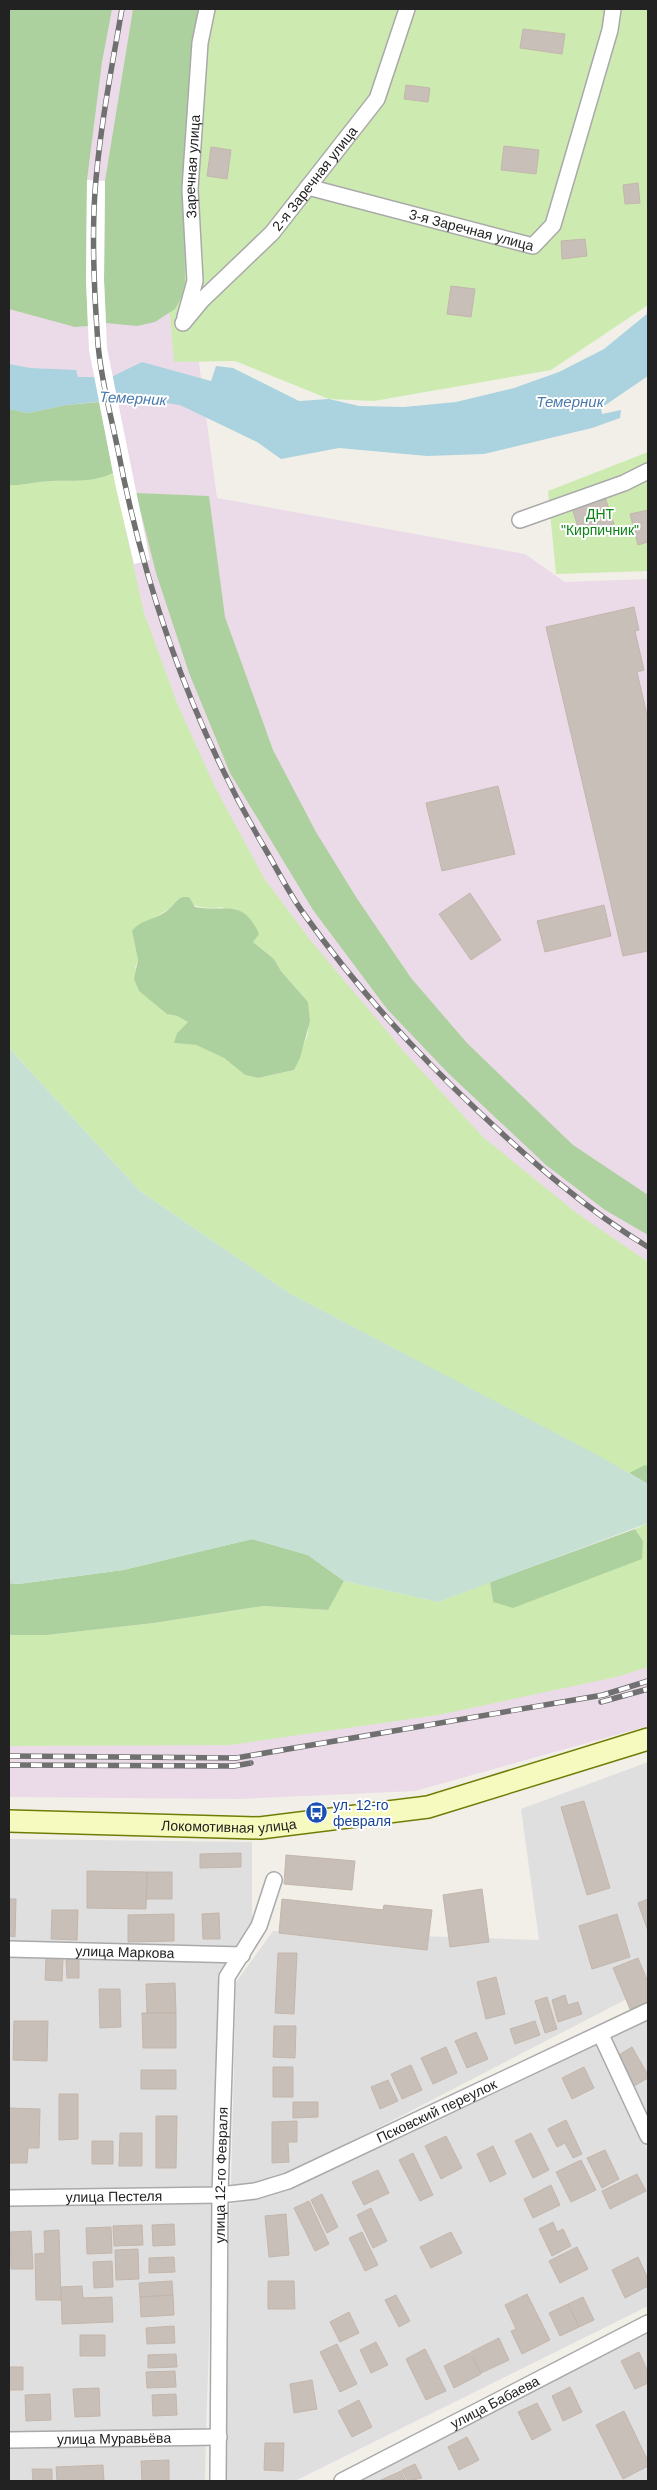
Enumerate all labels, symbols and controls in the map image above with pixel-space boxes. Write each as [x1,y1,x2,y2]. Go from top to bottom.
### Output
street label: Заречная улица [182,114,203,219]
street label: 2-я Заречная улица [269,123,361,234]
street label: 3-я Заречная улица [407,206,536,254]
water label: Темерник [99,388,168,408]
water label: Темерник [536,393,605,410]
park label: ДНТ "Кирпичник" [561,506,639,538]
place label: ул. 12-го февраля [333,1797,391,1829]
bus stop icon: ул. 12-го февраля [305,1801,329,1825]
street label: Локомотивная улица [161,1815,298,1836]
street label: улица Маркова [75,1943,175,1961]
street label: Псковский переулок [374,2075,500,2146]
street label: улица 12-го Февраля [212,2107,231,2243]
street label: улица Пестеля [66,2188,162,2205]
street label: улица Бабаева [448,2372,542,2432]
street label: улица Муравьёва [57,2430,171,2447]

